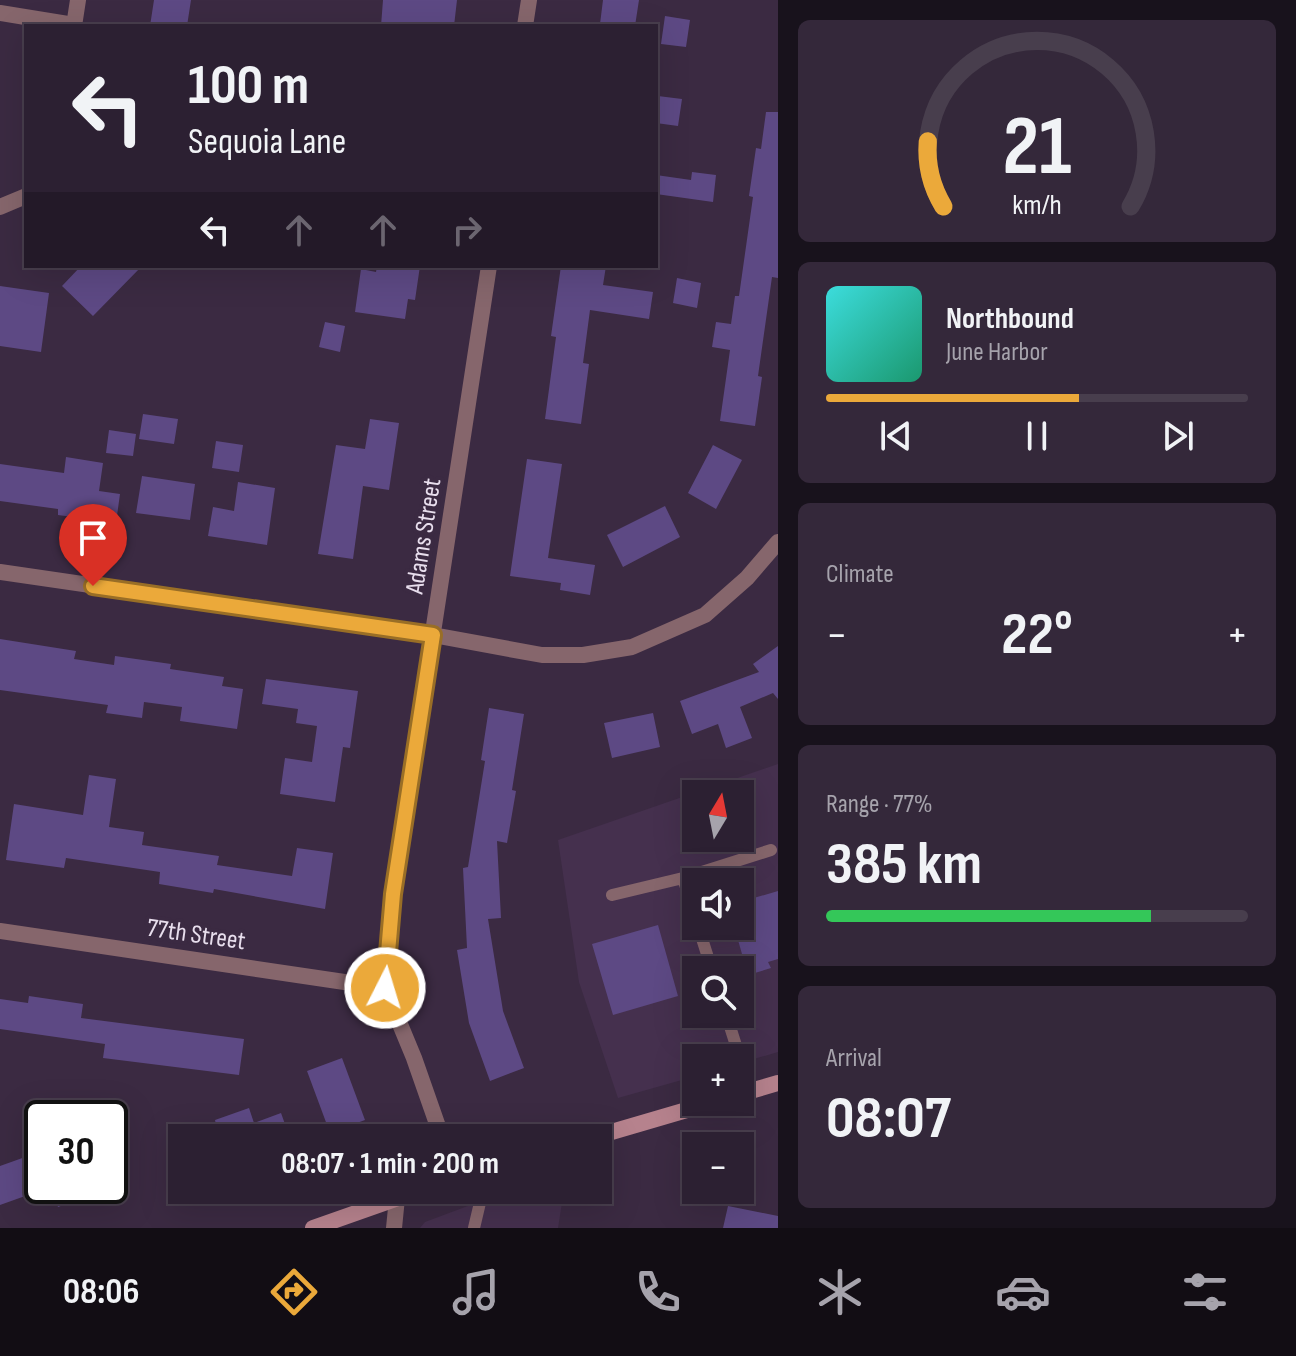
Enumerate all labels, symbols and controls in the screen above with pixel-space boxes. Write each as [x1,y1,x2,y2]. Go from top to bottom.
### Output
text: 100 m [188,53,309,120]
icon: left [56,56,160,160]
text: 21 [1002,97,1072,197]
text: Sequoia Lane [188,121,346,164]
text: km/h [1012,188,1062,223]
icon: left [193,208,237,252]
icon: ahead [277,208,321,252]
icon: ahead [361,208,405,252]
icon: right [445,208,489,252]
text: Northbound [946,301,1074,337]
text: June Harbor [946,337,1048,368]
icon: previous [874,414,918,458]
icon: pause [1015,414,1059,458]
icon: next [1156,414,1200,458]
street label: Adams Street [399,476,448,597]
pin [59,504,127,586]
icon: arrive [71,516,115,560]
text: Climate [826,559,894,590]
text: 22° [1001,599,1073,671]
text: − [826,609,848,662]
text: + [1226,609,1248,662]
north arrow [682,780,754,852]
map controls [682,780,754,1204]
text: Range · 77% [826,789,933,820]
text: 385 km [826,829,982,901]
button: sound [682,868,754,940]
street label: 77th Street [145,913,247,957]
position arrow [343,946,427,1030]
button: search [682,956,754,1028]
text: Arrival [826,1043,882,1074]
button: + [682,1044,754,1116]
text: 08:07 [826,1083,951,1155]
speed limit sign: 30 [24,1100,128,1204]
button: − [682,1132,754,1204]
text: 08:07 · 1 min · 200 m [281,1146,499,1182]
icon: directions [266,1264,322,1320]
icon: music [448,1264,504,1320]
icon: phone [630,1264,686,1320]
icon: climate [812,1264,868,1320]
icon: car [995,1264,1051,1320]
icon: filters [1177,1264,1233,1320]
text: 08:06 [63,1271,139,1314]

